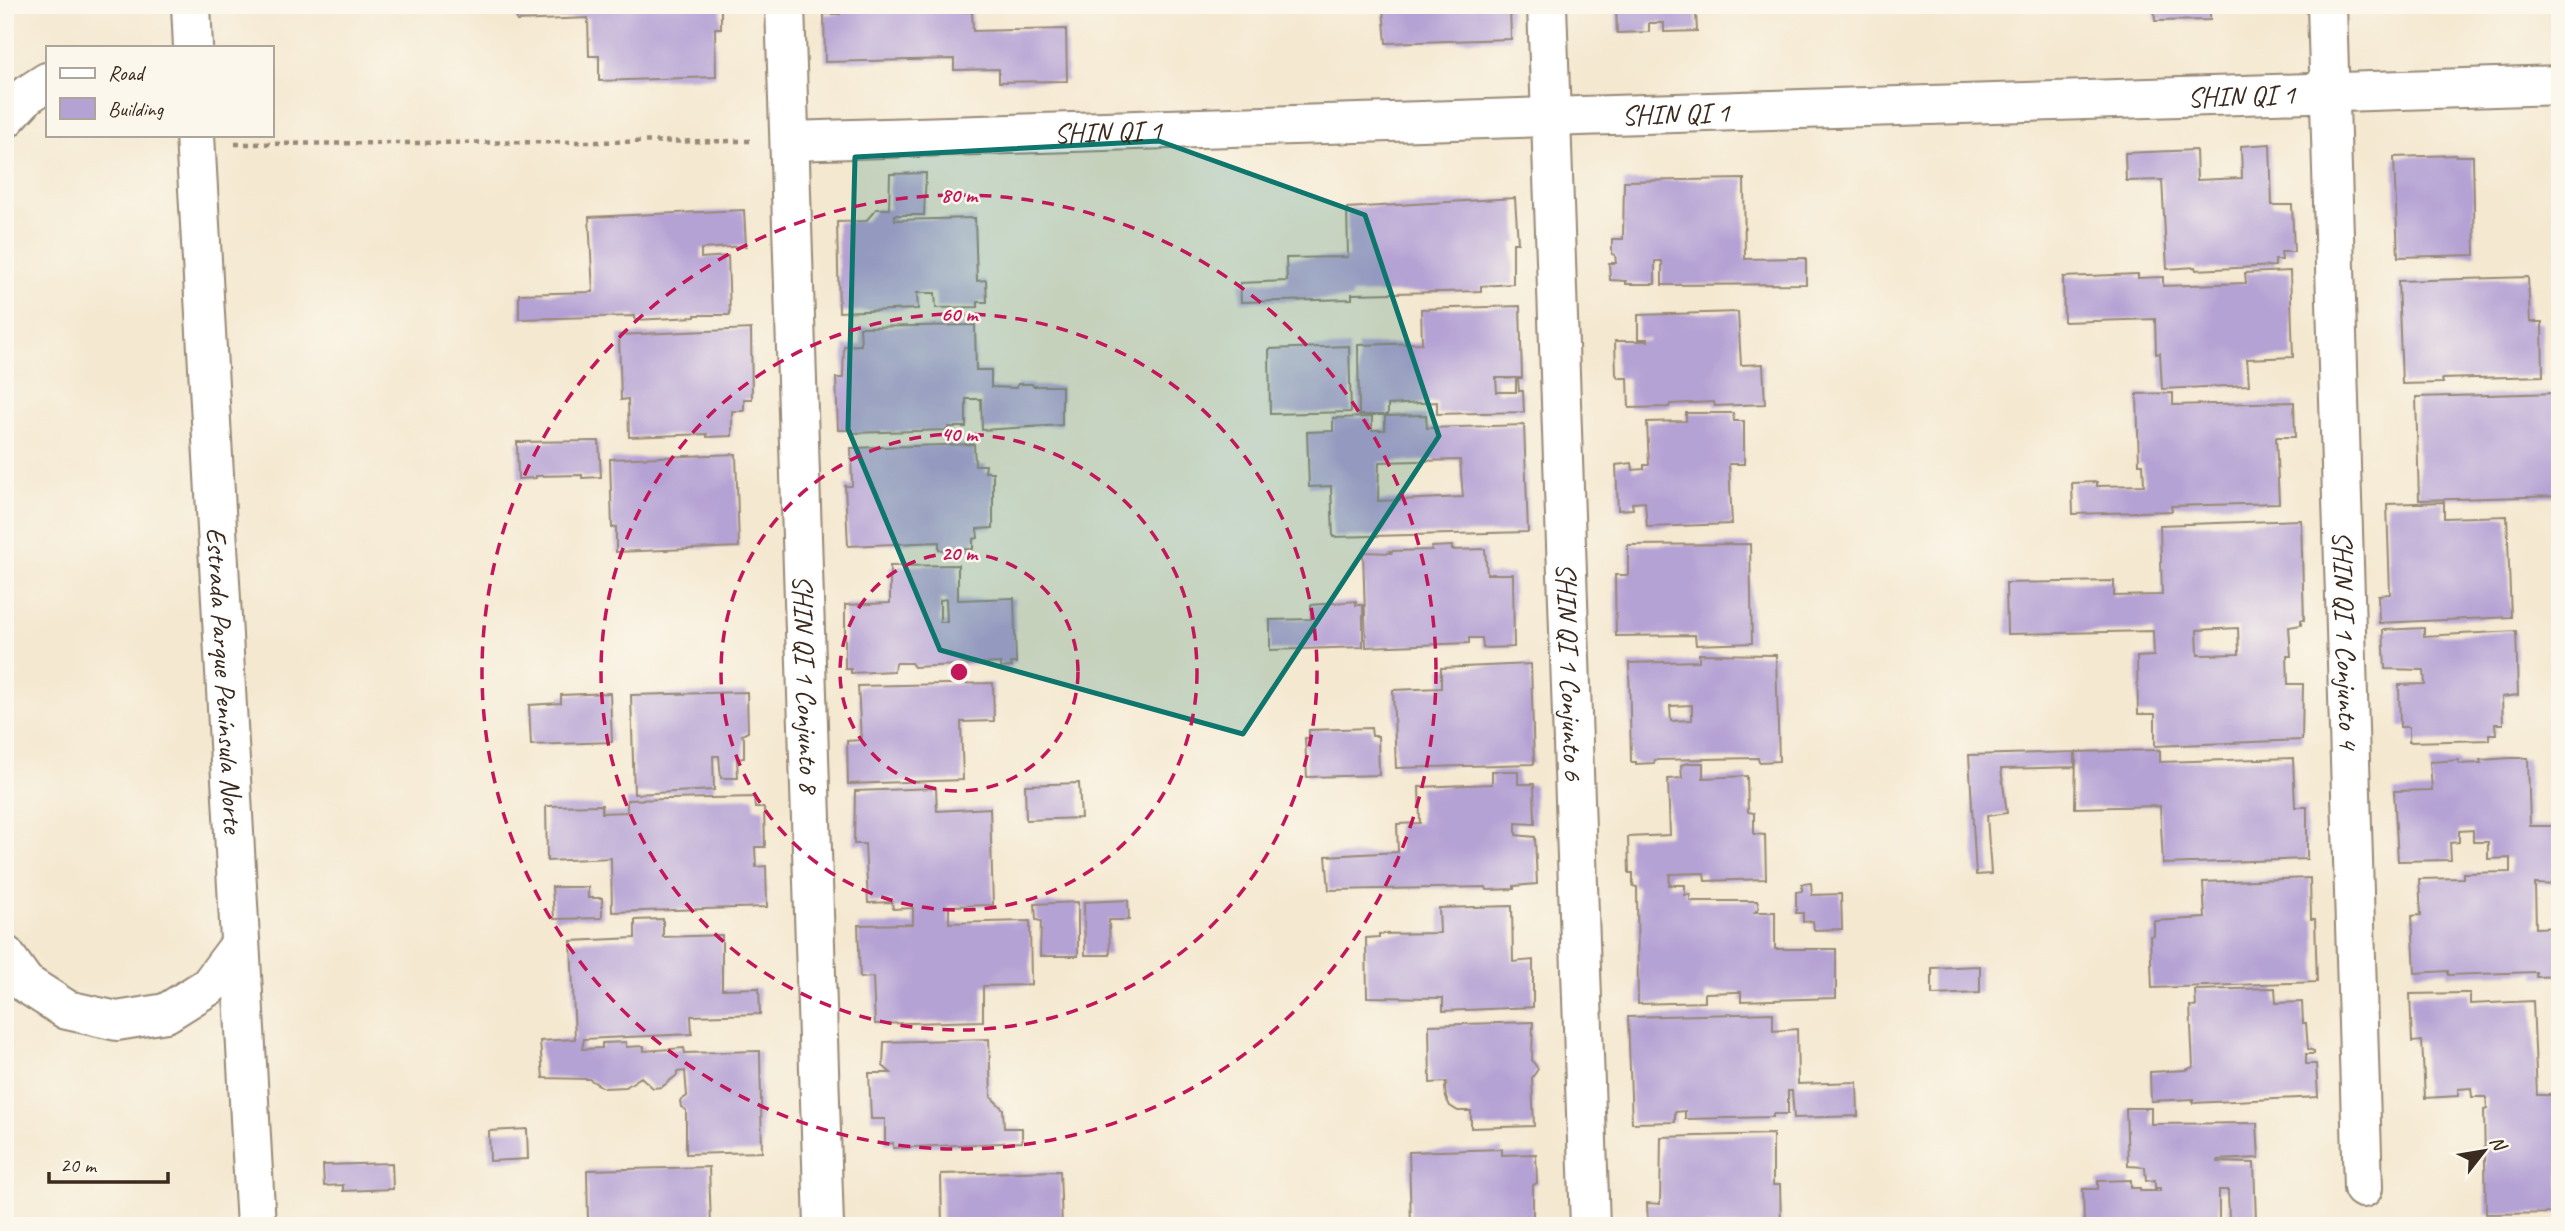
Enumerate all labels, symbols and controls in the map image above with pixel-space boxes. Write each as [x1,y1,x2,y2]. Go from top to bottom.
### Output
legend [46,46,273,136]
text: Road [108,60,147,86]
street label: SHIN QI 1 [2187,76,2297,114]
street label: SHIN QI 1 [1621,94,1731,132]
text: Building [108,96,165,122]
street label: SHIN QI 1 [1053,112,1164,150]
text: 80 m [941,182,979,208]
text: 60 m [941,301,979,327]
text: 40 m [941,421,979,447]
street label: Estrada Parque Península Norte [199,527,252,836]
street label: SHIN QI 1 Conjunto 4 [2326,530,2367,751]
text: 20 m [941,540,979,566]
street label: SHIN QI 1 Conjunto 6 [1549,562,1592,782]
street label: SHIN QI 1 Conjunto 8 [786,574,828,795]
centre of rings [947,660,971,684]
north arrow [2450,1116,2520,1186]
text: N [2484,1132,2513,1157]
scale bar [49,1140,168,1184]
text: 20 m [60,1152,98,1178]

